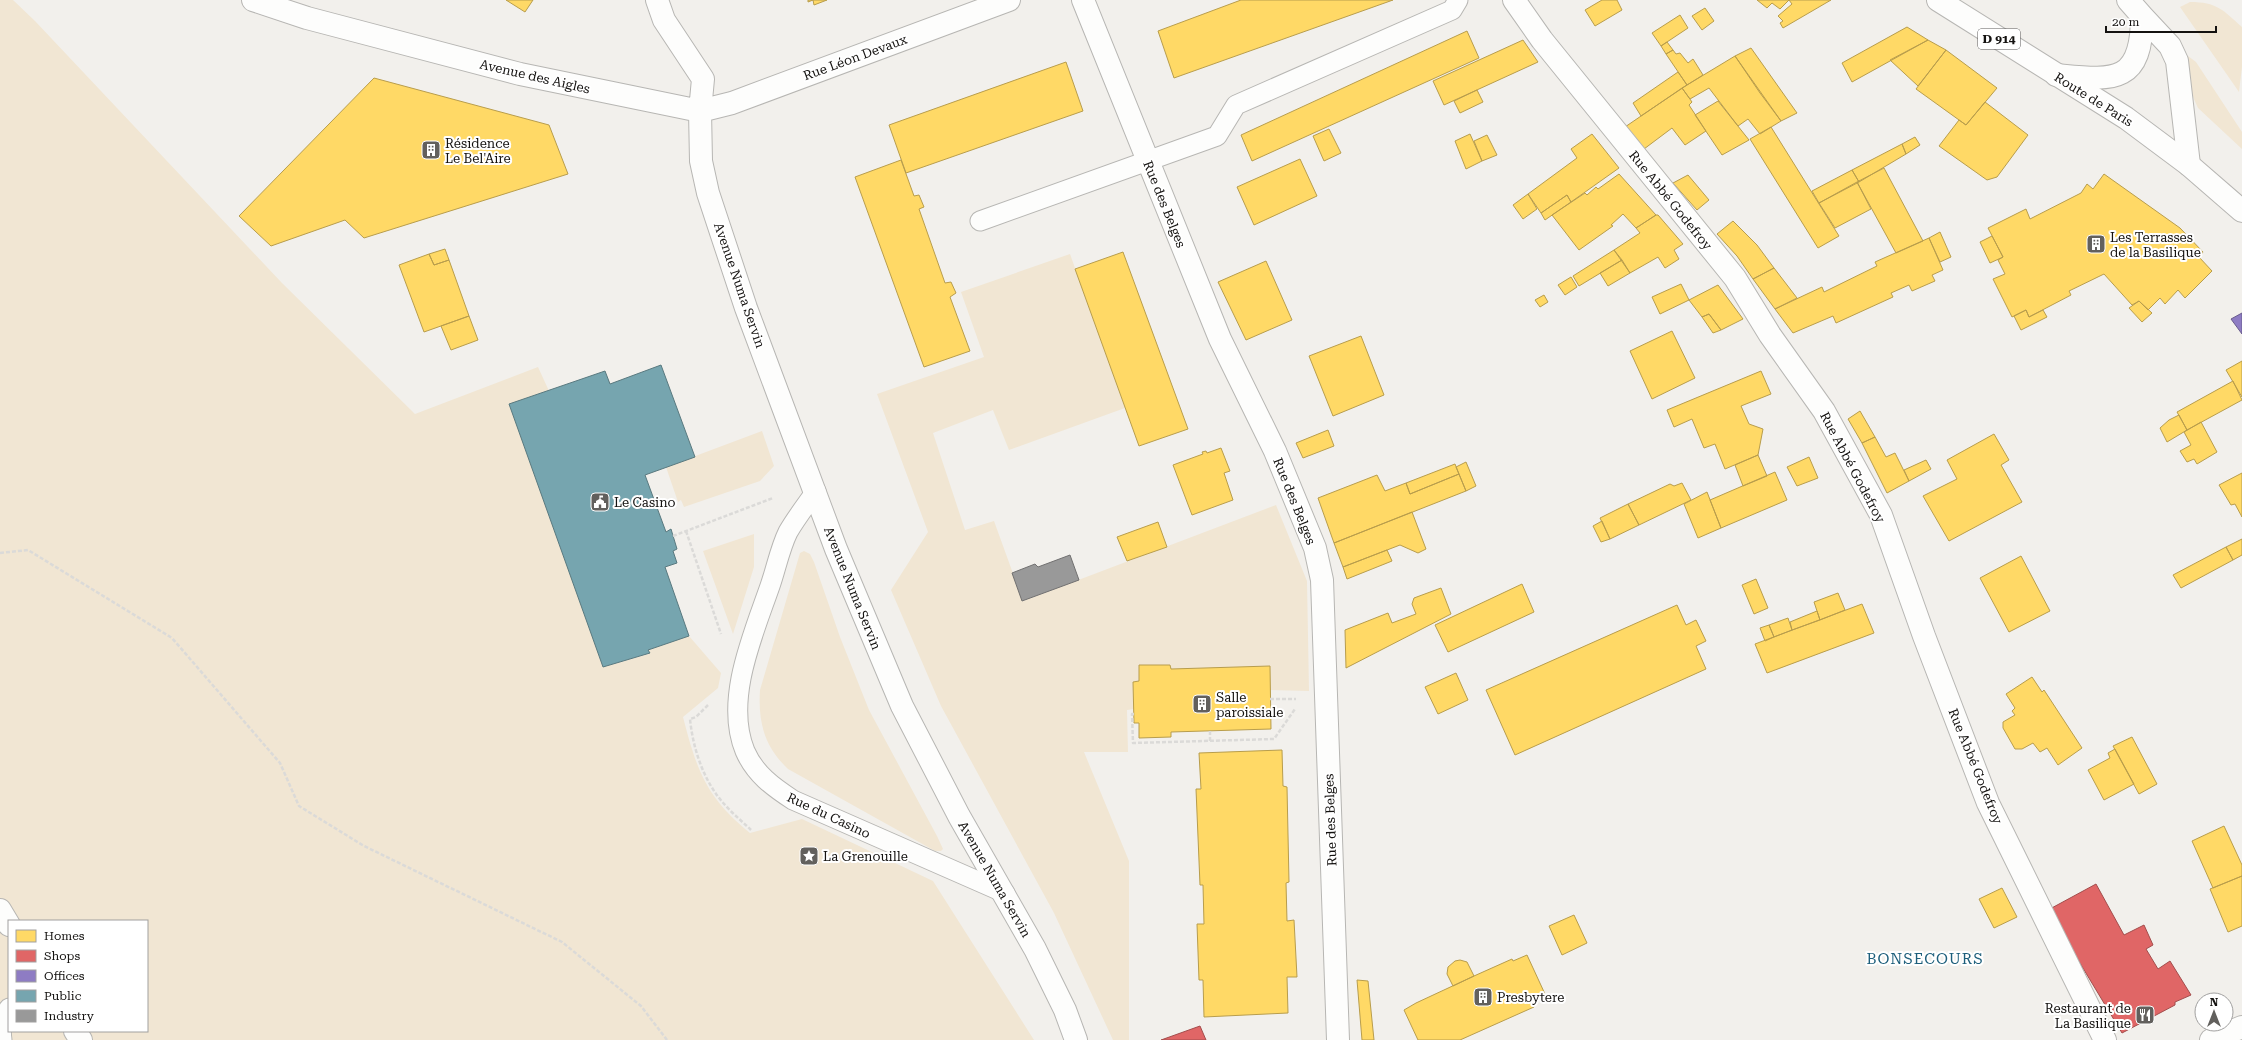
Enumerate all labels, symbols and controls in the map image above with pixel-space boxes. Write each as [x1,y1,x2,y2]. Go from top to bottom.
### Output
scale bar [2106,8,2216,34]
text: 20 m [2112,15,2139,29]
road number: D 914 [1978,29,2020,49]
street label: Rue Léon Devaux [801,32,910,83]
street label: Avenue des Aigles [478,56,592,96]
street label: Route de Paris [2052,69,2136,130]
place label: Résidence Le Bel'Aire [445,136,511,166]
building icon: Résidence Le Bel'Aire [420,139,442,161]
street label: Rue Abbé Godefroy [1626,148,1715,253]
street label: Rue des Belges [1140,159,1189,250]
street label: Avenue Numa Servin [711,221,768,350]
place label: Les Terrasses de la Basilique [2110,230,2201,260]
building icon: Les Terrasses de la Basilique [2085,233,2107,255]
street label: Rue Abbé Godefroy [1817,409,1888,525]
street label: Rue des Belges [1270,456,1319,547]
public building icon: Le Casino [589,491,611,513]
place label: Le Casino [614,495,676,510]
street label: Avenue Numa Servin [821,524,884,653]
place label: Salle paroissiale [1216,690,1283,720]
building icon: Salle paroissiale [1191,693,1213,715]
street label: Rue Abbé Godefroy [1946,706,2006,826]
street label: Rue des Belges [1321,774,1340,866]
street label: Rue du Casino [785,790,873,841]
street label: Avenue Numa Servin [955,819,1034,940]
place icon: La Grenouille [798,845,820,867]
place label: La Grenouille [823,849,908,864]
legend [8,920,148,1032]
text: Homes [44,929,85,943]
text: Shops [44,949,80,963]
district label: BONSECOURS [1866,950,1984,968]
text: Offices [44,969,85,983]
building icon: Presbytere [1472,986,1494,1008]
text: Public [44,989,82,1003]
place label: Presbytere [1497,990,1564,1005]
north arrow [2194,992,2234,1032]
text: N [2210,996,2219,1009]
place label: Restaurant de La Basilique [2045,1001,2131,1031]
restaurant icon: Restaurant de La Basilique [2134,1004,2156,1026]
text: Industry [44,1009,95,1023]

